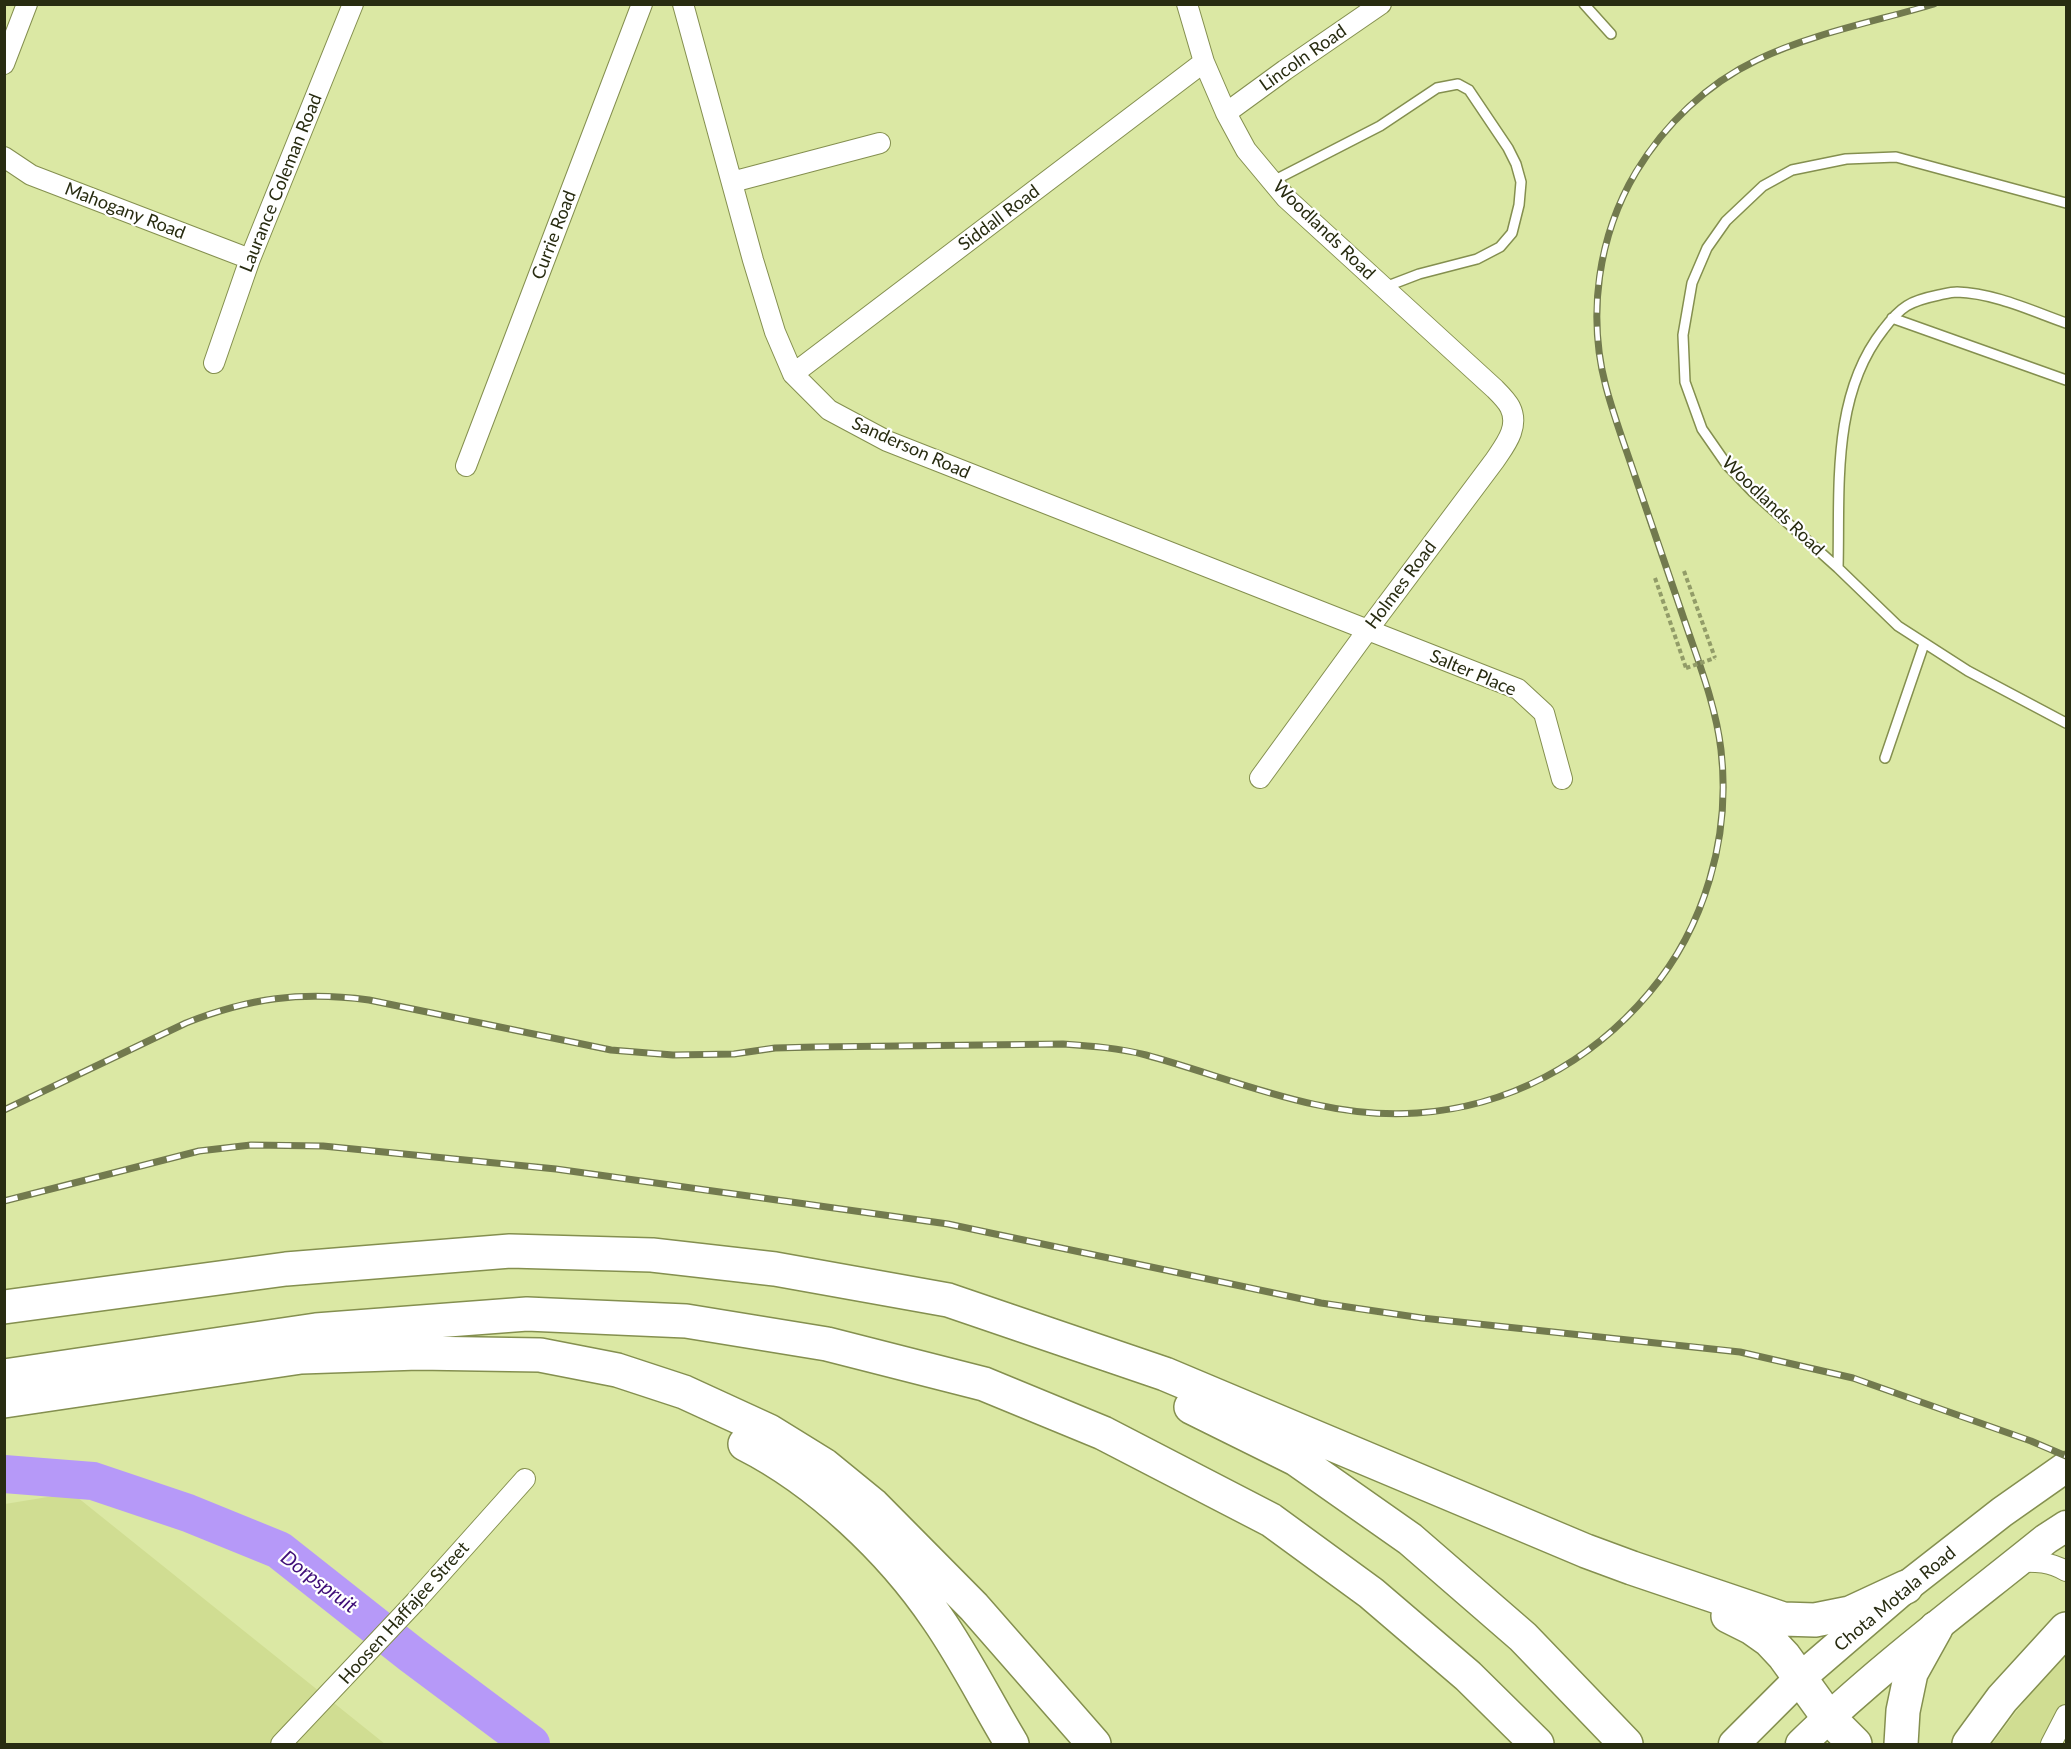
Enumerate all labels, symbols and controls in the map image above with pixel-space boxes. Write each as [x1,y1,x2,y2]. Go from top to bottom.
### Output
street label: Lincoln Road [1255,20,1351,96]
street label: Laurance Coleman Road [235,91,327,275]
street label: Woodlands Road [1268,176,1380,284]
street label: Mahogany Road [62,178,188,244]
street label: Siddall Road [954,180,1044,256]
street label: Currie Road [527,188,581,282]
street label: Sanderson Road [848,412,974,484]
street label: Woodlands Road [1717,452,1829,560]
street label: Holmes Road [1361,537,1441,633]
street label: Salter Place [1427,645,1519,701]
street label: Hoosen Haffajee Street [334,1537,474,1689]
street label: Chota Motala Road [1830,1542,1960,1656]
water label: Dorpspruit [276,1545,362,1619]

